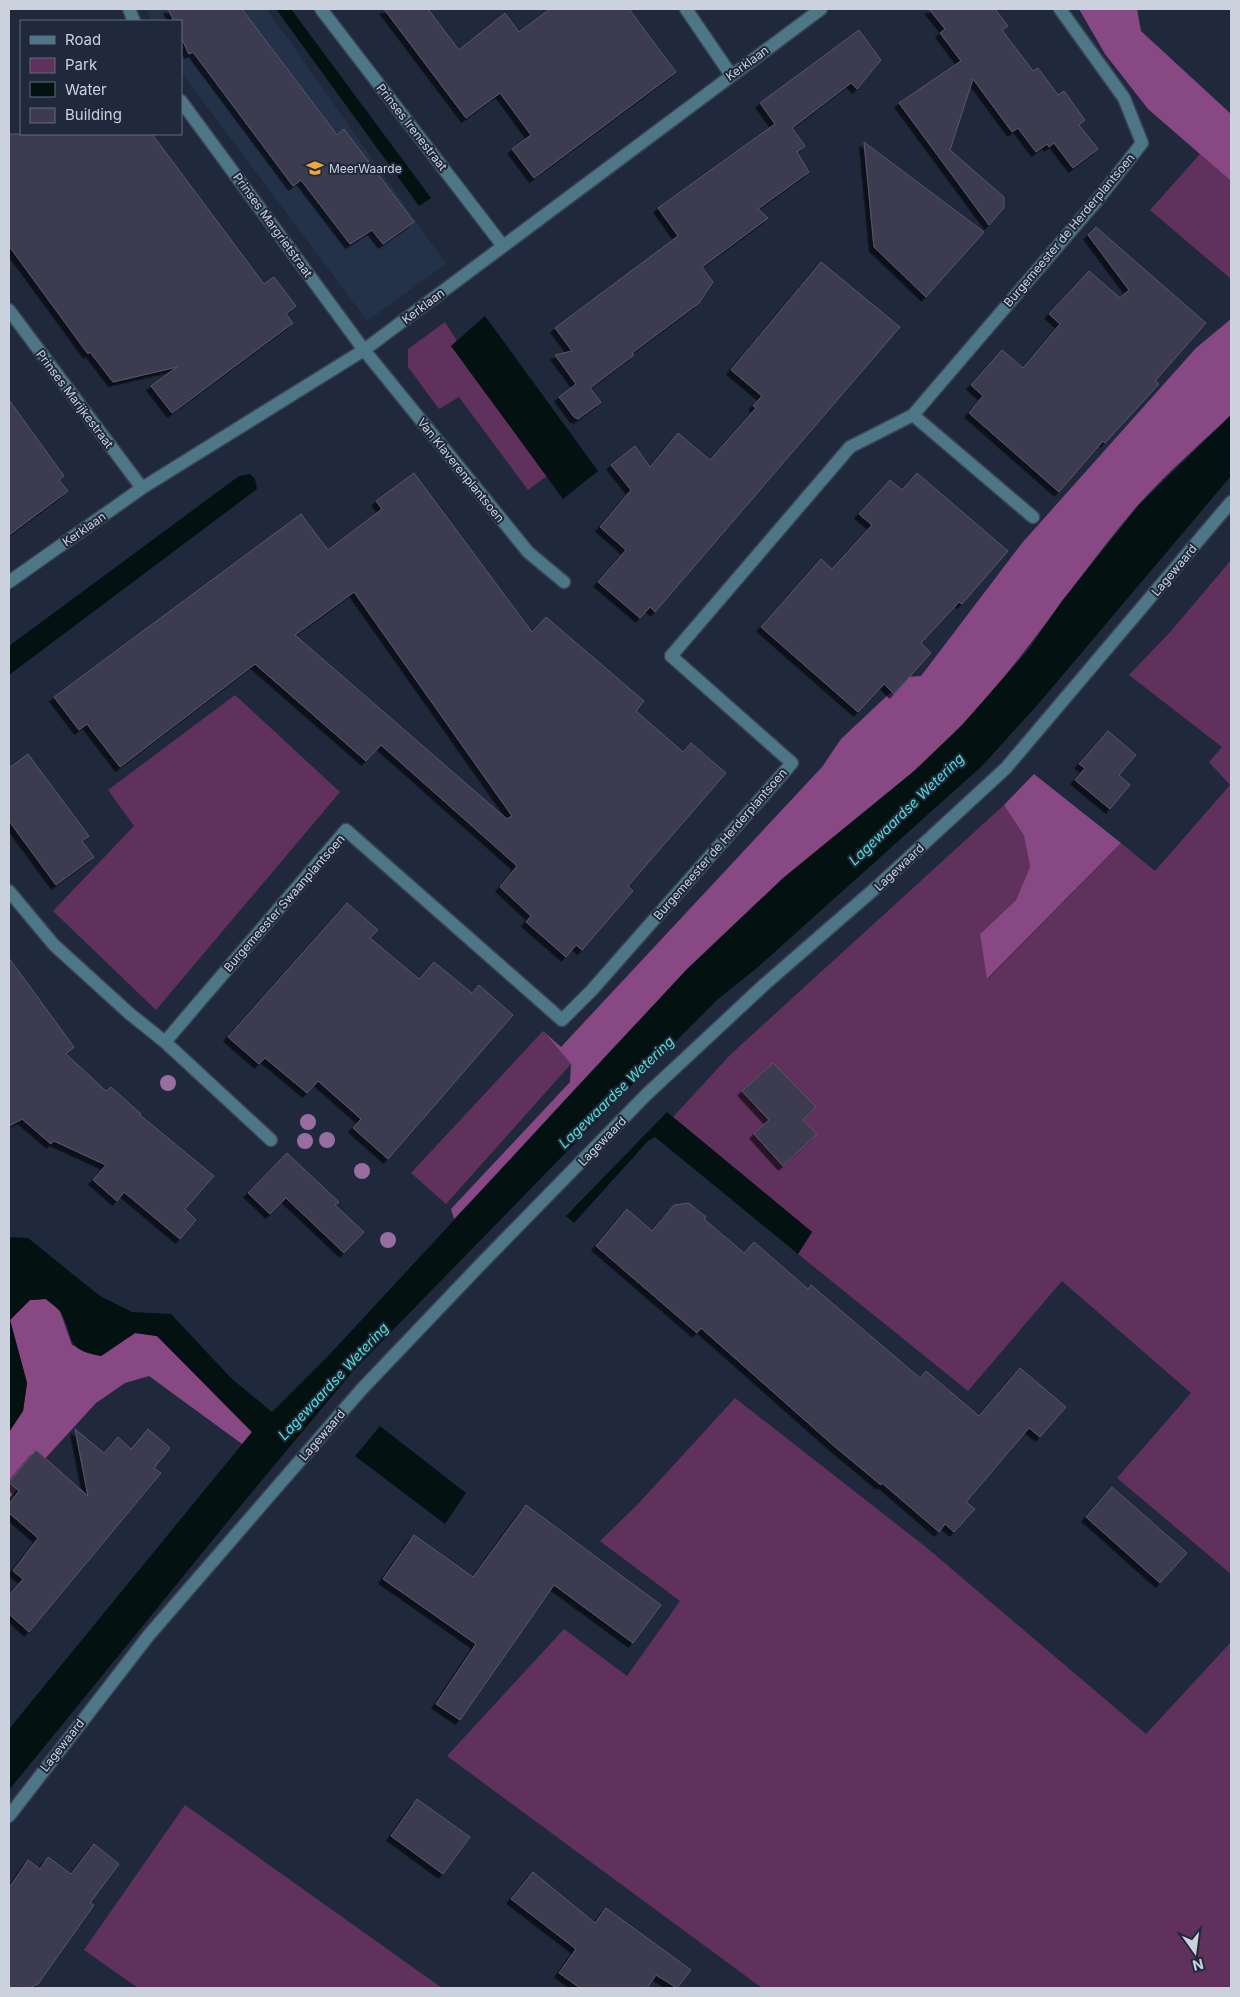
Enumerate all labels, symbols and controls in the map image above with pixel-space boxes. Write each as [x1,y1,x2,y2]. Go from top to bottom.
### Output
legend [20,20,182,135]
text: Road [65,30,101,49]
street label: Kerklaan [723,42,771,84]
text: Park [65,55,98,74]
text: Water [65,80,107,99]
street label: Prinses Irenestraat [373,81,451,174]
text: Building [65,105,122,124]
street label: Burgemeester de Herderplantsoen [1000,150,1138,310]
school or university icon: MeerWaarde [305,158,325,178]
place label: MeerWaarde [329,161,402,176]
street label: Prinses Margrietstraat [230,170,316,280]
street label: Kerklaan [399,285,447,327]
street label: Prinses Marijkestraat [33,347,117,451]
street label: Van Klaverenplantsoen [414,415,508,525]
street label: Kerklaan [59,509,109,549]
street label: Lagewaard [1148,541,1200,599]
water label: Lagewaardse Wetering [845,750,967,868]
street label: Burgemeester de Herderplantsoen [650,765,790,923]
street label: Burgemeester Swaanplantsoen [220,831,348,975]
street label: Lagewaard [871,840,927,894]
water label: Lagewaardse Wetering [555,1033,677,1151]
street label: Lagewaard [575,1113,629,1169]
water label: Lagewaardse Wetering [274,1319,392,1443]
street label: Lagewaard [296,1407,348,1463]
street label: Lagewaard [37,1716,87,1774]
north arrow [1170,1927,1220,1977]
text: N [1191,1956,1205,1975]

